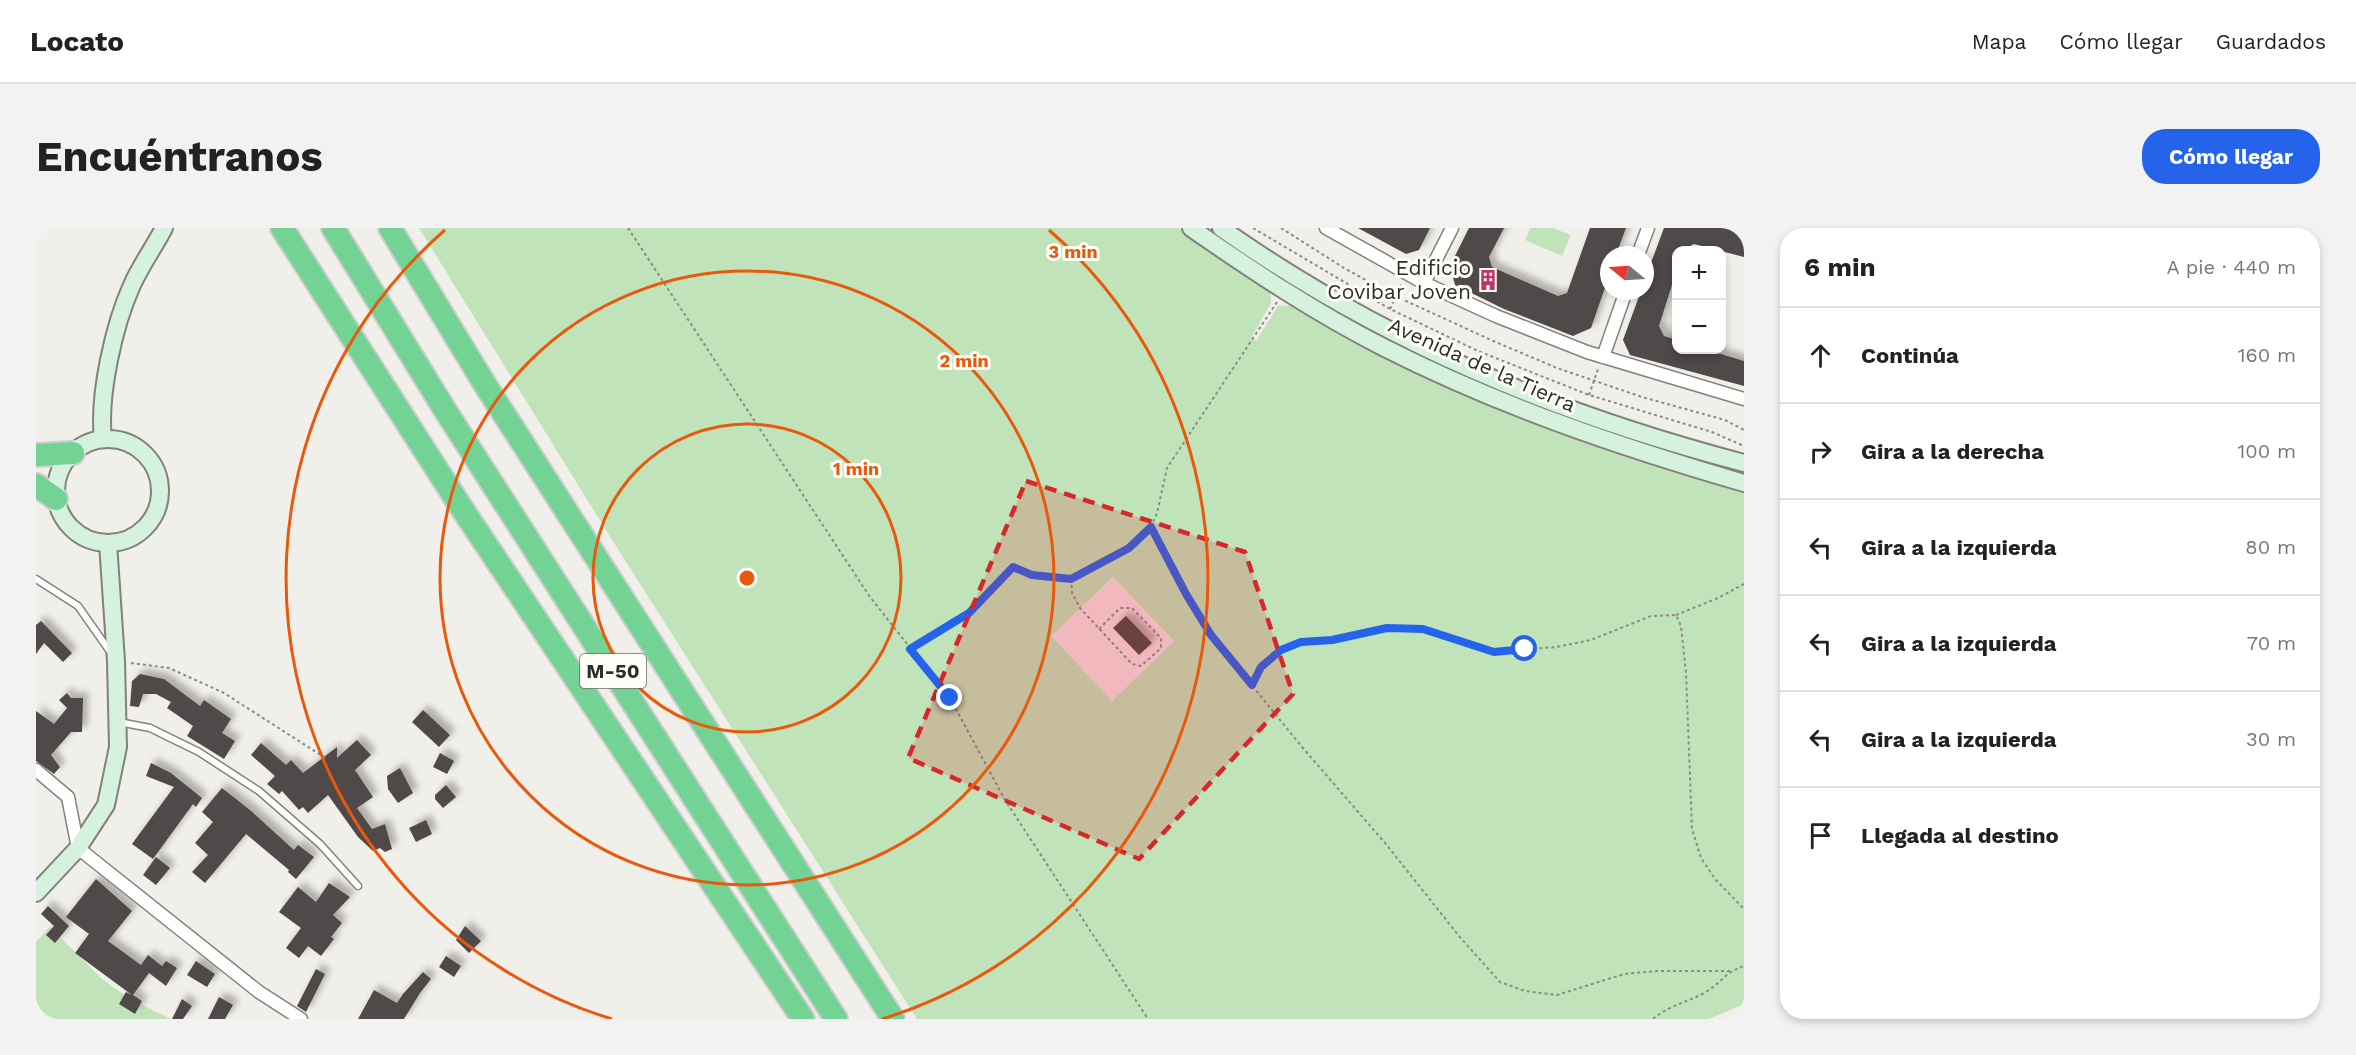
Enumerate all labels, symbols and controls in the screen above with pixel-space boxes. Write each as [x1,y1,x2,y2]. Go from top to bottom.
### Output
text: Locato [30,25,124,58]
text: Mapa [1972,29,2026,54]
text: Cómo llegar [2059,29,2183,54]
text: Guardados [2216,29,2326,54]
button: Cómo llegar [2142,129,2320,184]
text: Encuéntranos [36,132,323,181]
text: 3 min [1048,241,1098,262]
north arrow [1600,246,1654,300]
map controls [1672,246,1726,354]
button: + [1672,246,1726,300]
text: 6 min [1804,252,1876,282]
place label: Edificio Covibar Joven [1327,255,1471,304]
text: A pie · 440 m [2166,255,2296,279]
building icon: Edificio Covibar Joven [1476,268,1500,292]
button: − [1672,300,1726,354]
street label: Avenida de la Tierra [1385,312,1580,417]
icon: ahead [1804,339,1837,372]
text: Continúa [1861,343,1959,368]
text: 160 m [2238,343,2296,367]
text: 2 min [939,350,989,371]
icon: right [1804,435,1837,468]
text: Gira a la derecha [1861,439,2044,464]
text: 100 m [2237,439,2296,463]
text: 1 min [833,458,879,479]
icon: left [1804,531,1837,564]
text: Gira a la izquierda [1861,535,2057,560]
text: 80 m [2245,535,2296,559]
centre of rings [737,568,757,588]
icon: left [1804,627,1837,660]
text: Gira a la izquierda [1861,631,2057,656]
text: 70 m [2247,631,2296,655]
route start [1511,635,1537,661]
road number: M-50 [580,654,646,688]
route end [936,684,962,710]
icon: left [1804,723,1837,756]
text: Gira a la izquierda [1861,727,2057,752]
text: 30 m [2246,727,2296,751]
icon: arrive [1804,819,1837,852]
text: Llegada al destino [1861,823,2059,848]

